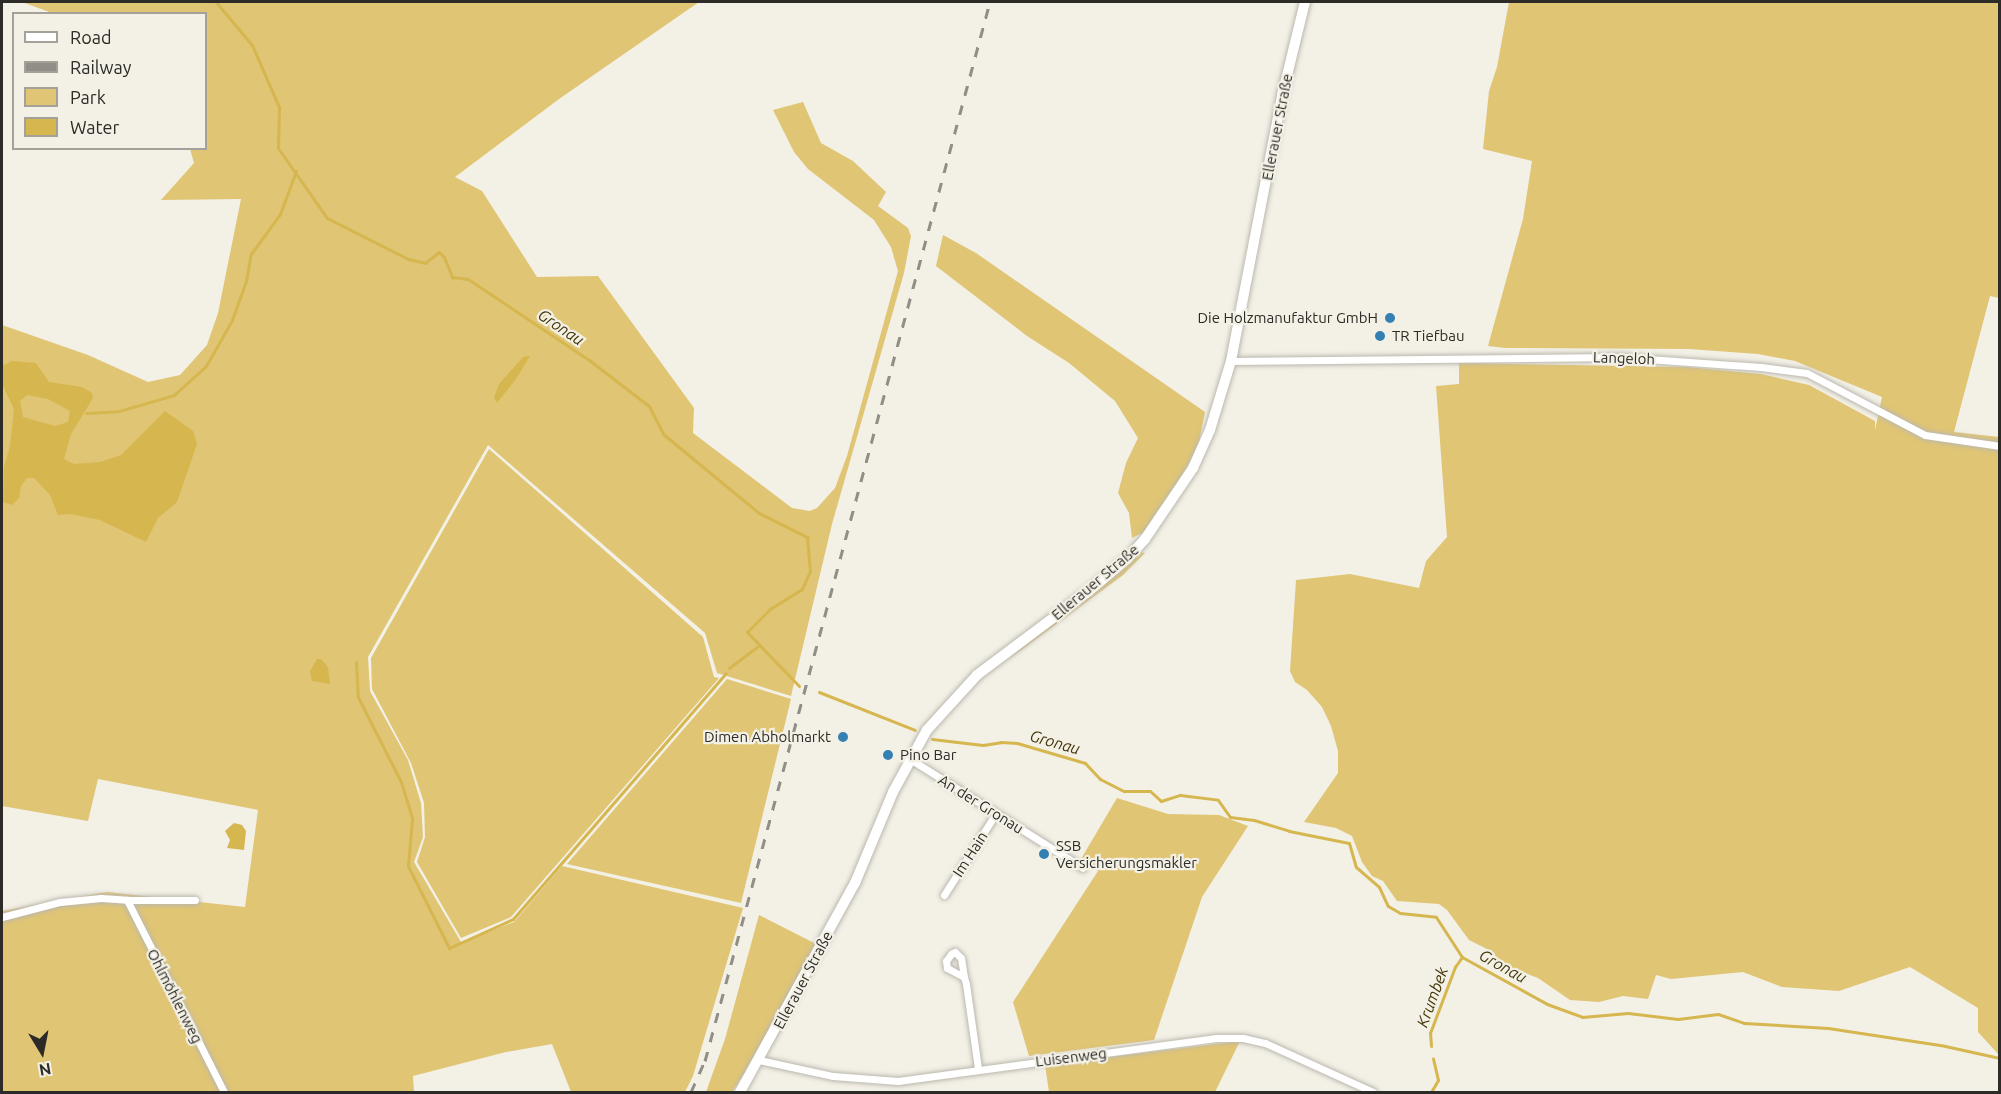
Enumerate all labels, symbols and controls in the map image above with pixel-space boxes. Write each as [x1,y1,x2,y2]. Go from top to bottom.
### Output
legend [12,12,207,150]
text: Road [70,27,112,47]
text: Railway [70,57,131,77]
street label: Ellerauer Straße [1258,72,1296,182]
text: Park [70,87,106,107]
text: Water [70,117,119,137]
water label: Gronau [534,305,588,349]
place label: Die Holzmanufaktur GmbH [1198,309,1378,327]
marker: Die Holzmanufaktur GmbH [1383,311,1397,325]
place label: TR Tiefbau [1392,327,1464,345]
marker: TR Tiefbau [1373,329,1387,343]
street label: Langeloh [1593,348,1655,368]
street label: Ellerauer Straße [1048,540,1142,624]
water label: Gronau [1028,726,1082,758]
place label: Dimen Abholmarkt [704,728,831,746]
marker: Dimen Abholmarkt [836,730,850,744]
place label: Pino Bar [900,746,956,764]
marker: Pino Bar [881,748,895,762]
street label: An der Gronau [935,771,1027,837]
street label: Im Hain [949,828,991,880]
place label: SSB Versicherungsmakler [1056,836,1197,871]
marker: SSB Versicherungsmakler [1037,847,1051,861]
street label: Ellerauer Straße [770,928,836,1032]
water label: Gronau [1476,945,1530,987]
street label: Ohlmöhlenweg [143,946,207,1046]
water label: Krumbek [1412,964,1452,1030]
north arrow [12,1022,72,1082]
street label: Luisenweg [1034,1044,1108,1070]
text: N [38,1060,53,1080]

